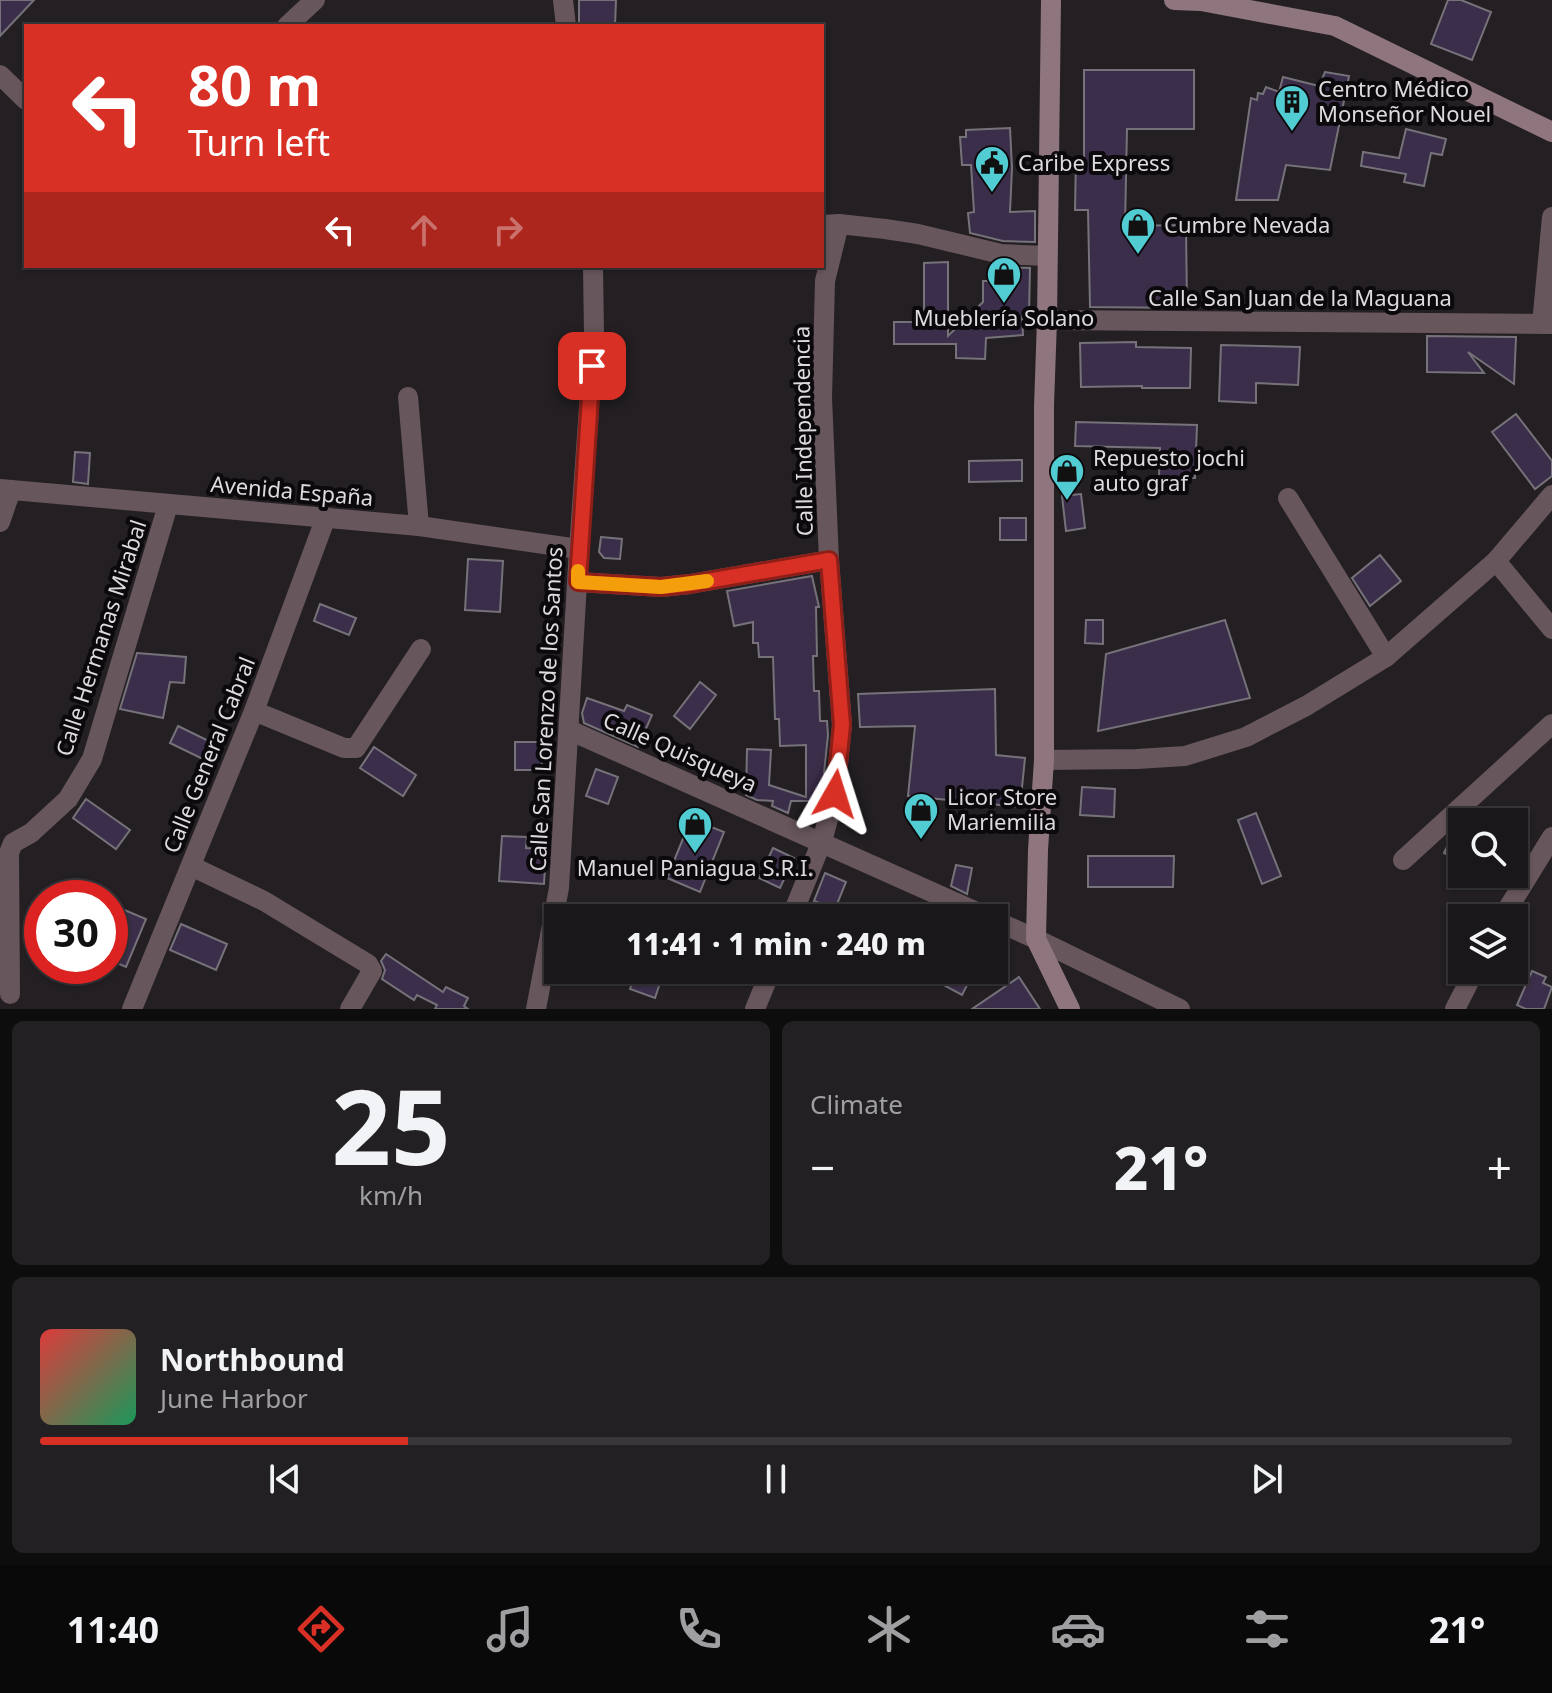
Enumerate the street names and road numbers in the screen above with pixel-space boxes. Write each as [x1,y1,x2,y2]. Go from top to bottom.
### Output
street label: Calle San Juan de la Maguana [1148,282,1452,312]
street label: Calle Independencia [785,326,819,536]
street label: Avenida España [210,468,375,512]
street label: Calle Hermanas Mirabal [48,516,152,760]
street label: Calle San Lorenzo de los Santos [522,546,568,872]
street label: Calle General Cabral [155,652,261,857]
street label: Calle Quisqueya [599,704,762,798]

